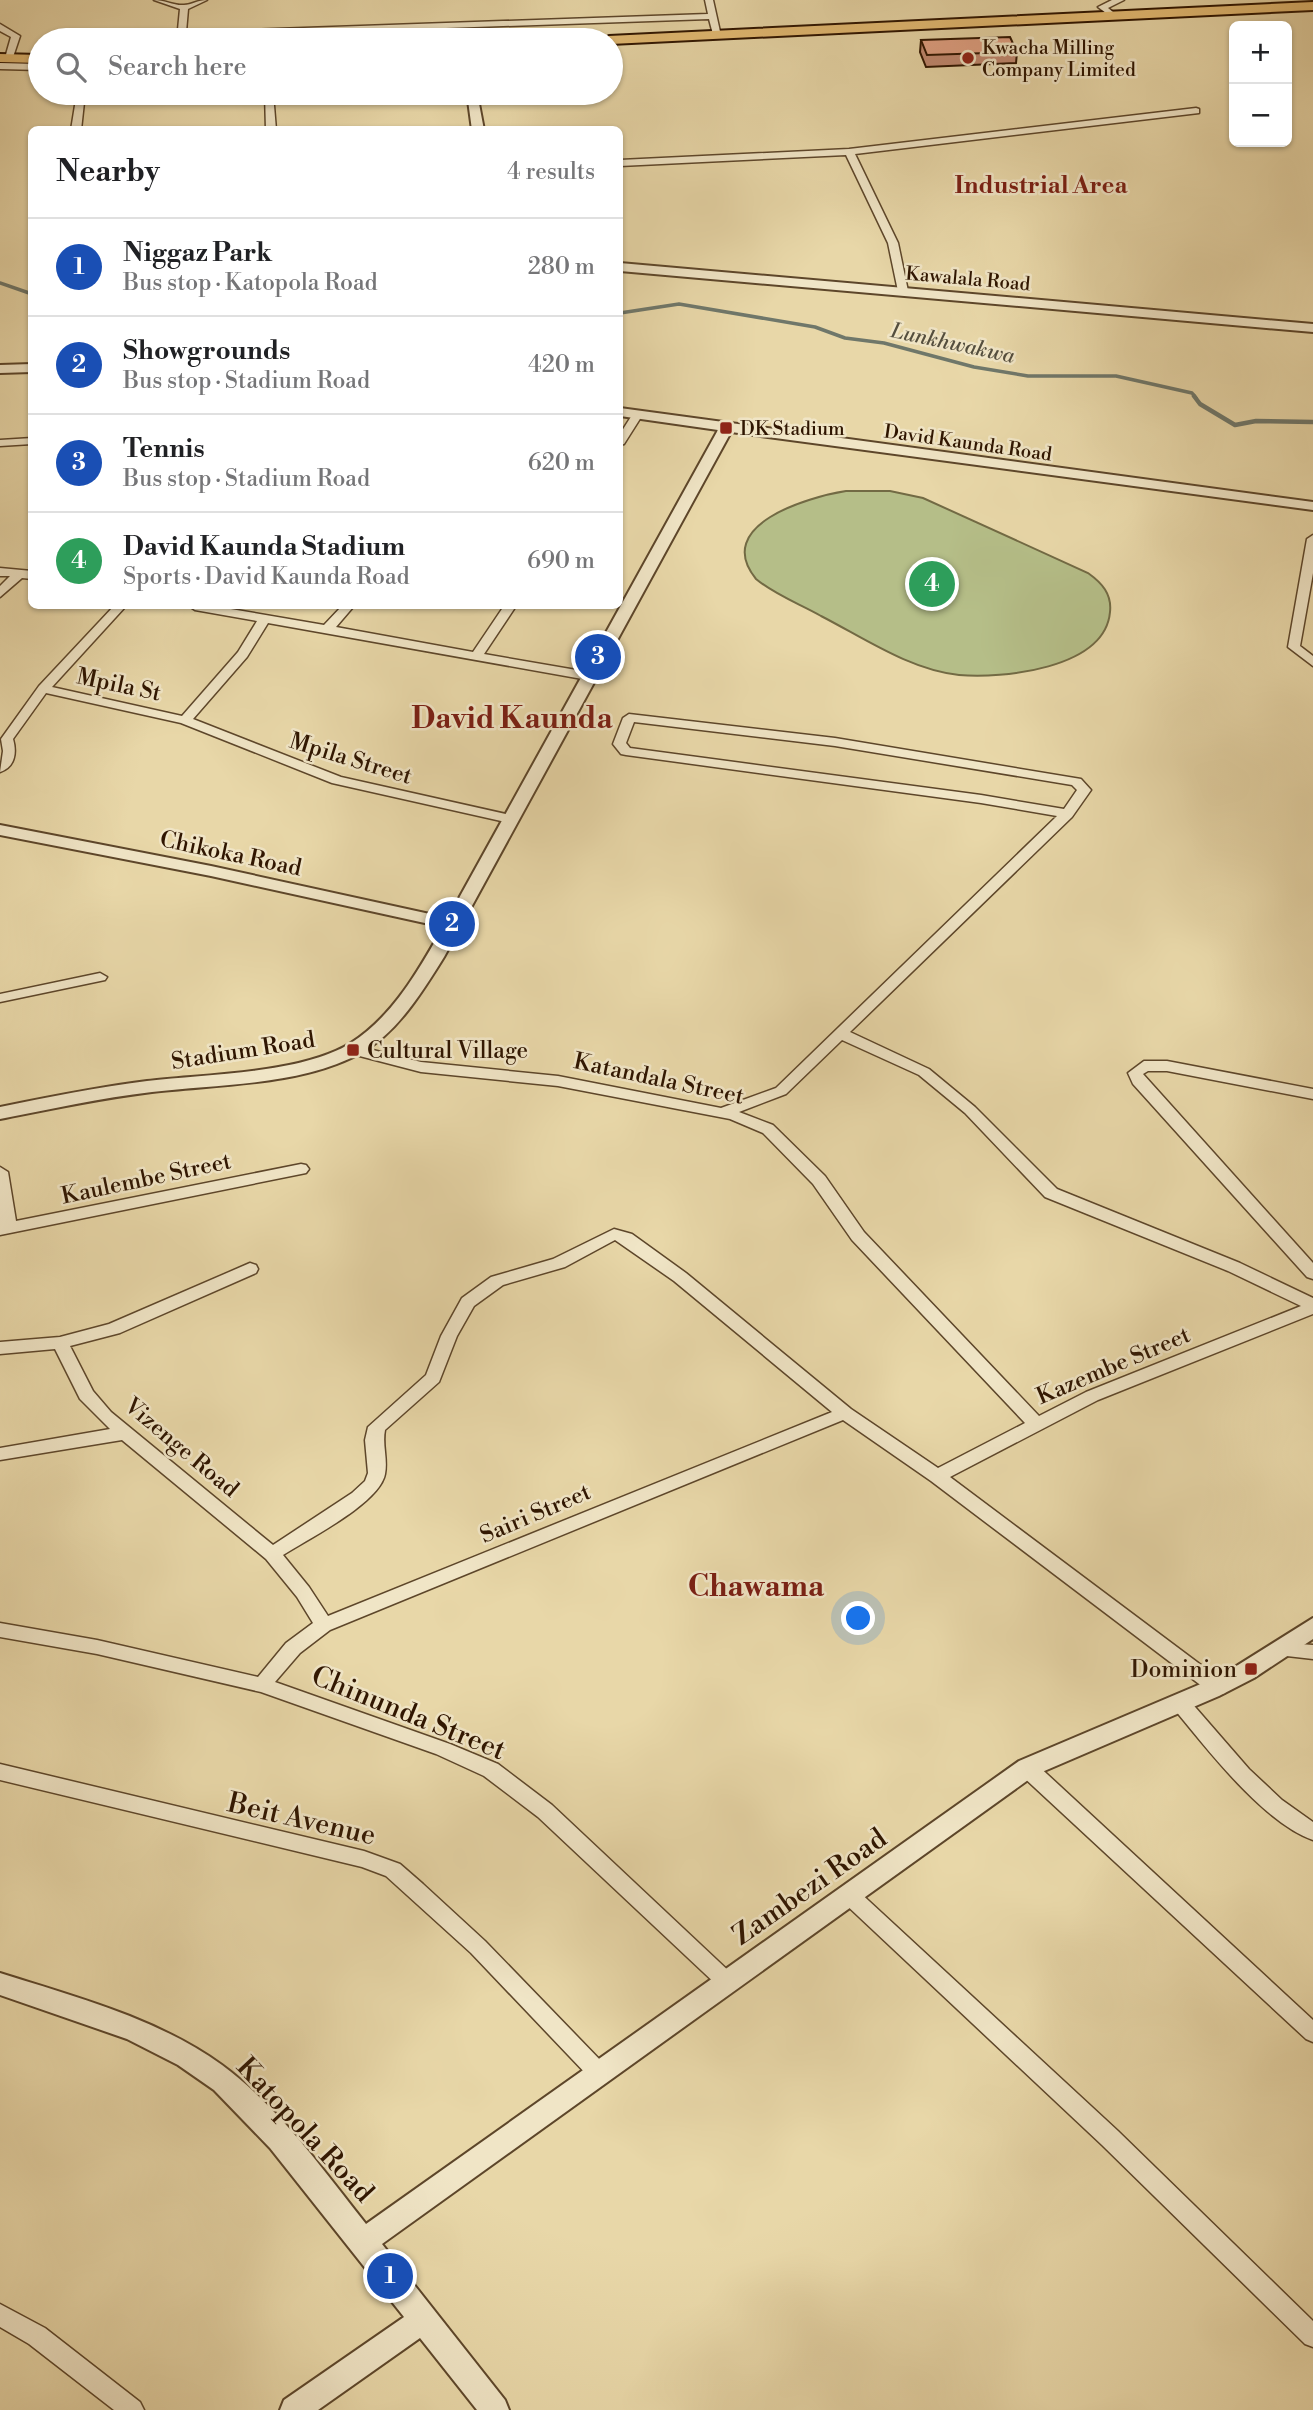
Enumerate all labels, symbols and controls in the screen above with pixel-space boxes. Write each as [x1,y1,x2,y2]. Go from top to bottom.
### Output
map controls [1229,21,1292,147]
button: + [1229,21,1292,84]
search box [28,28,623,105]
place label: Kwacha Milling Company Limited [982,36,1136,82]
icon: search [52,48,90,86]
marker: Kwacha Milling Company Limited [960,50,976,66]
text: Search here [108,51,247,83]
button: − [1229,84,1292,147]
text: Nearby [56,153,160,191]
text: 4 results [507,158,595,186]
district label: Industrial Area [955,171,1128,201]
text: Niggaz Park [123,237,272,269]
text: 1 [73,253,85,281]
text: 280 m [528,253,595,281]
street label: Kawalala Road [904,262,1032,296]
text: Bus stop · Katopola Road [123,269,378,297]
water label: Lunkhwakwa [888,318,1017,370]
text: Showgrounds [123,335,290,367]
text: 2 [72,351,86,379]
text: 420 m [528,351,595,379]
text: Bus stop · Stadium Road [123,367,370,395]
place label: DK Stadium [740,417,845,441]
street label: David Kaunda Road [882,419,1054,467]
marker: DK Stadium [718,420,734,436]
text: Tennis [123,433,205,465]
text: 3 [72,449,86,477]
text: 620 m [528,449,595,477]
text: Bus stop · Stadium Road [123,465,370,493]
text: David Kaunda Stadium [123,531,405,563]
text: 4 [71,547,87,575]
text: 690 m [527,547,595,575]
pin: 4 [909,558,955,610]
text: Sports · David Kaunda Road [123,563,410,591]
pin: 3 [575,631,621,683]
street label: Mpila St [74,662,164,708]
district label: David Kaunda [411,700,613,738]
street label: Mpila Street [286,727,415,791]
street label: Chikoka Road [157,825,304,883]
pin: 2 [429,898,475,950]
street label: Stadium Road [169,1026,317,1076]
place label: Cultural Village [367,1037,528,1065]
marker: Cultural Village [345,1042,361,1058]
street label: Katandala Street [571,1047,747,1111]
street label: Kaulembe Street [59,1147,234,1211]
street label: Kazembe Street [1032,1321,1194,1411]
street label: Vizenge Road [118,1391,244,1504]
street label: Sairi Street [476,1478,595,1550]
district label: Chawama [688,1568,825,1606]
your location [841,1601,875,1635]
place label: Dominion [1131,1656,1237,1684]
street label: Chinunda Street [306,1659,511,1768]
marker: Dominion [1243,1661,1259,1677]
street label: Beit Avenue [223,1785,379,1853]
street label: Zambezi Road [726,1821,894,1953]
street label: Katopola Road [229,2050,381,2210]
pin: 1 [367,2250,413,2302]

